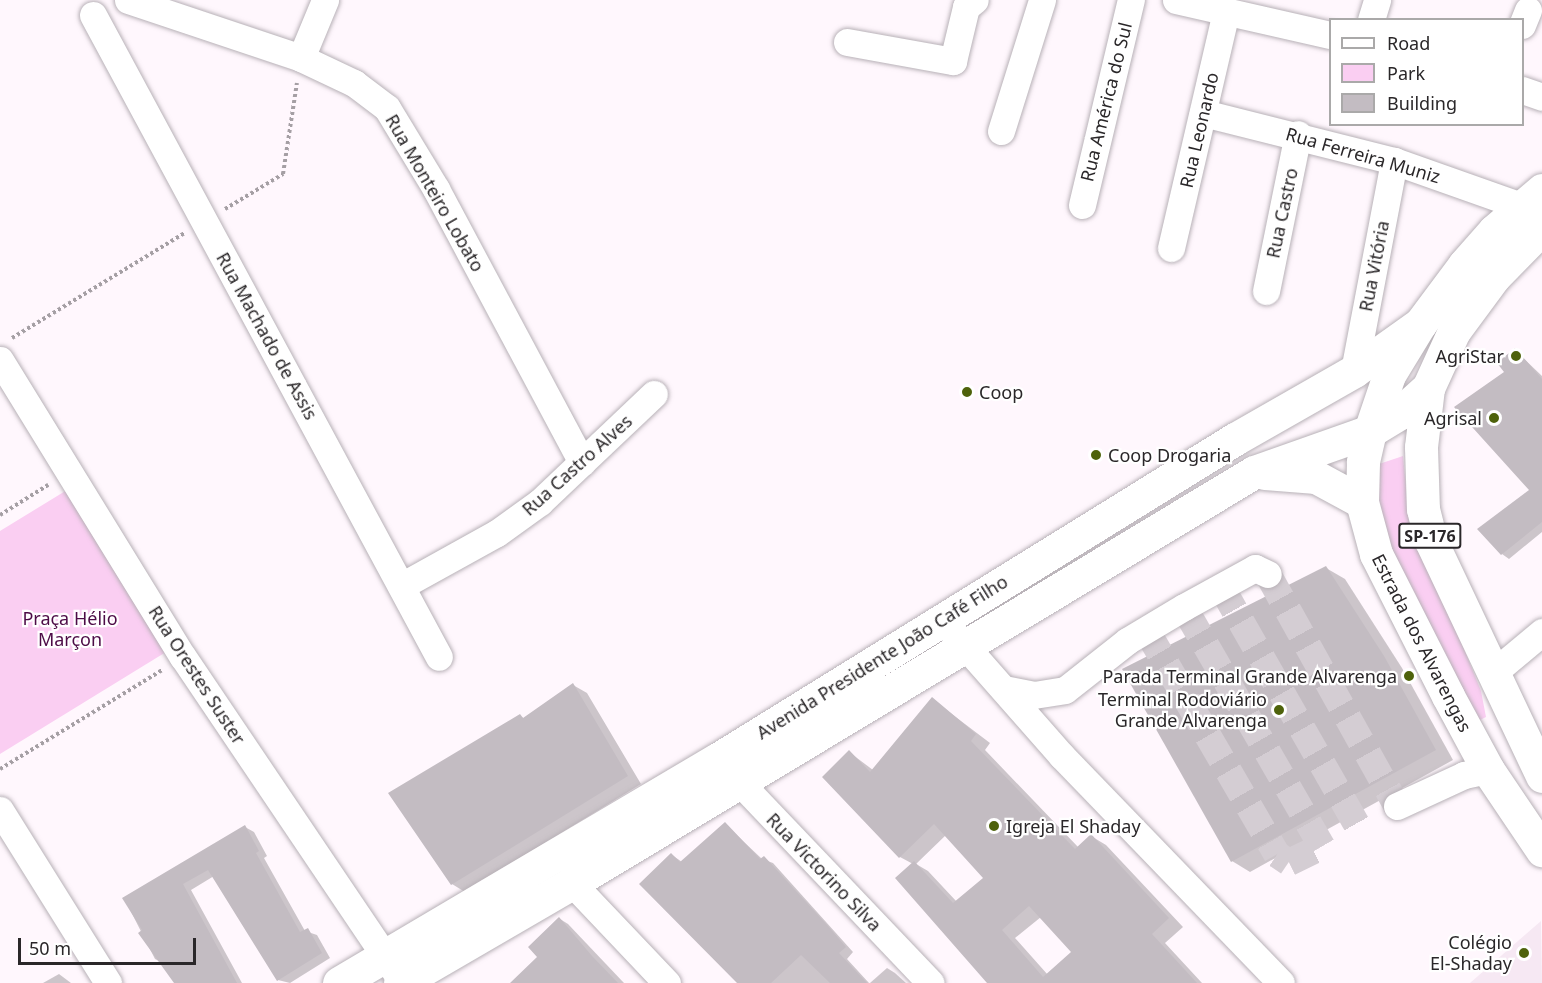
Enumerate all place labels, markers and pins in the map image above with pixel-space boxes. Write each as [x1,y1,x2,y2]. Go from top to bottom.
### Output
place label: AgriStar [1435,345,1504,367]
marker: AgriStar [1509,349,1523,363]
place label: Coop [979,381,1023,403]
marker: Coop [960,385,974,399]
place label: Agrisal [1424,407,1482,429]
marker: Agrisal [1487,411,1501,425]
place label: Coop Drogaria [1108,444,1231,466]
marker: Coop Drogaria [1089,448,1103,462]
place label: Parada Terminal Grande Alvarenga [1102,665,1397,687]
marker: Parada Terminal Grande Alvarenga [1402,669,1416,683]
place label: Terminal Rodoviário Grande Alvarenga [1098,689,1267,732]
marker: Terminal Rodoviário Grande Alvarenga [1272,703,1286,717]
place label: Igreja El Shaday [1006,815,1141,837]
marker: Igreja El Shaday [987,819,1001,833]
place label: Colégio El-Shaday [1430,932,1512,974]
marker: Colégio El-Shaday [1517,946,1531,960]

